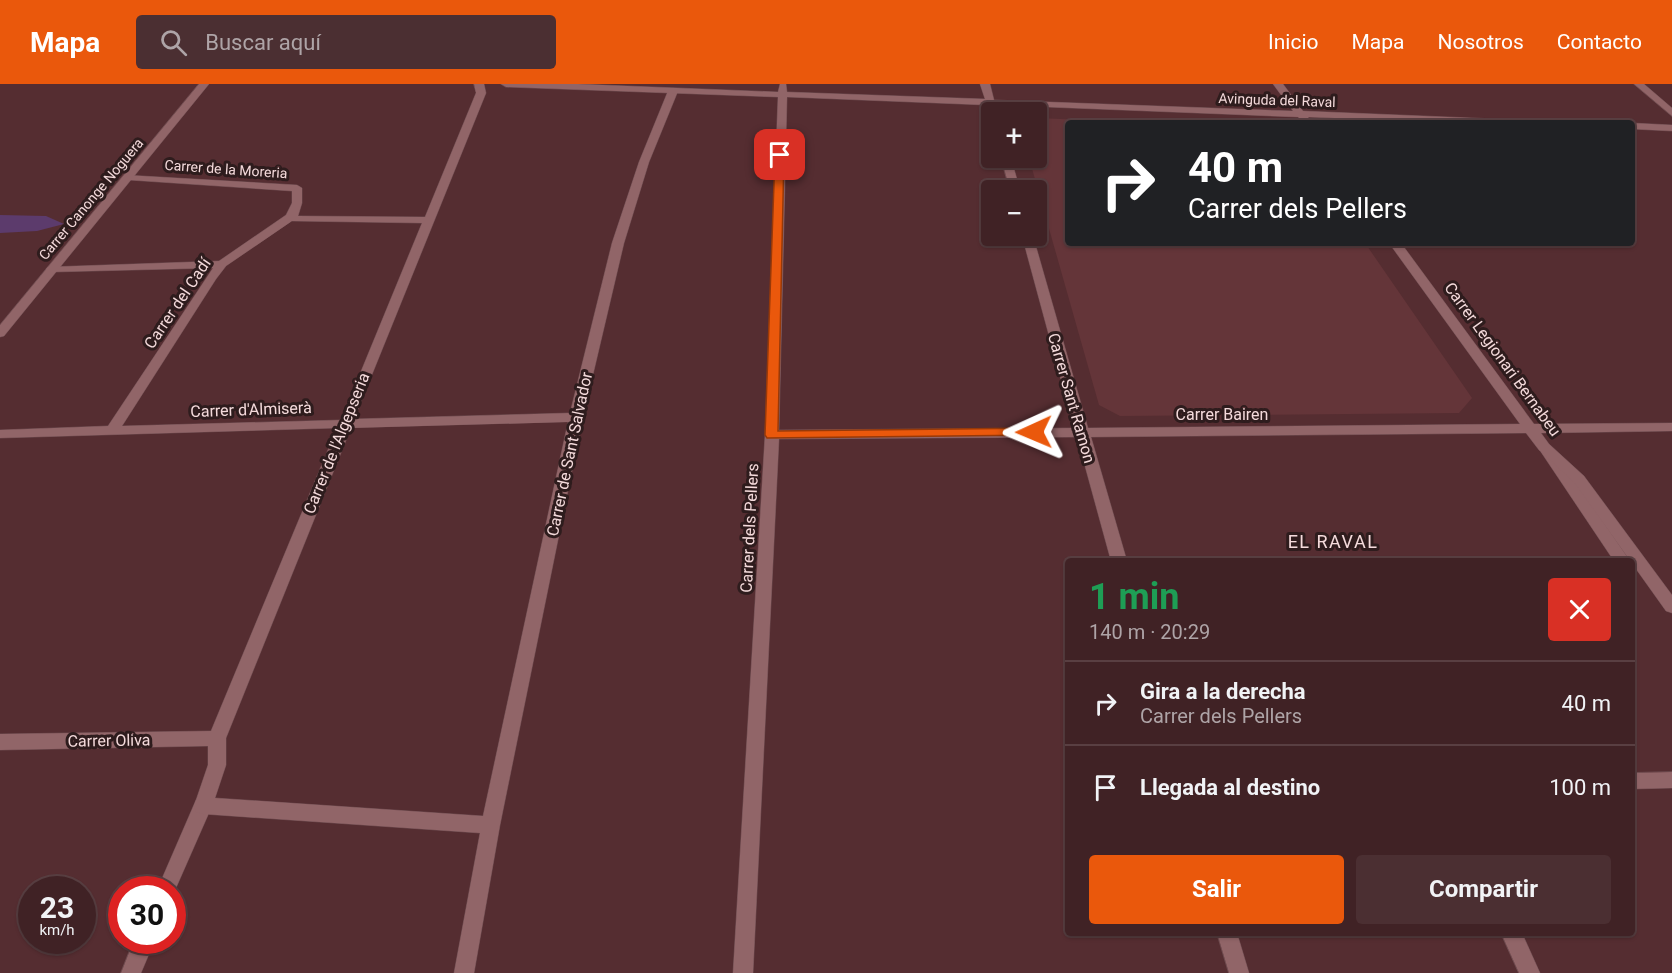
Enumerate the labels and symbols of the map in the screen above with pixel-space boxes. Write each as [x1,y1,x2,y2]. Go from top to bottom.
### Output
street label: Avinguda del Raval [1218,90,1336,110]
pin [754,129,805,180]
street label: Carrer Canonge Noguera [35,135,147,263]
street label: Carrer de la Moreria [164,157,288,181]
street label: Carrer del Cadí [140,254,215,352]
street label: Carrer Legionari Bernabeu [1440,279,1565,440]
street label: Carrer Sant Ramon [1044,331,1099,465]
street label: Carrer de l'Algepseria [299,370,373,516]
street label: Carrer de Sant Salvador [543,370,596,538]
street label: Carrer d'Almiserà [190,398,312,421]
position arrow [1002,400,1066,464]
street label: Carrer Bairen [1176,405,1268,424]
street label: Carrer dels Pellers [737,463,762,593]
district label: EL RAVAL [1288,531,1378,552]
street label: Carrer Oliva [67,730,151,751]
speed limit sign: 30 [108,876,186,954]

